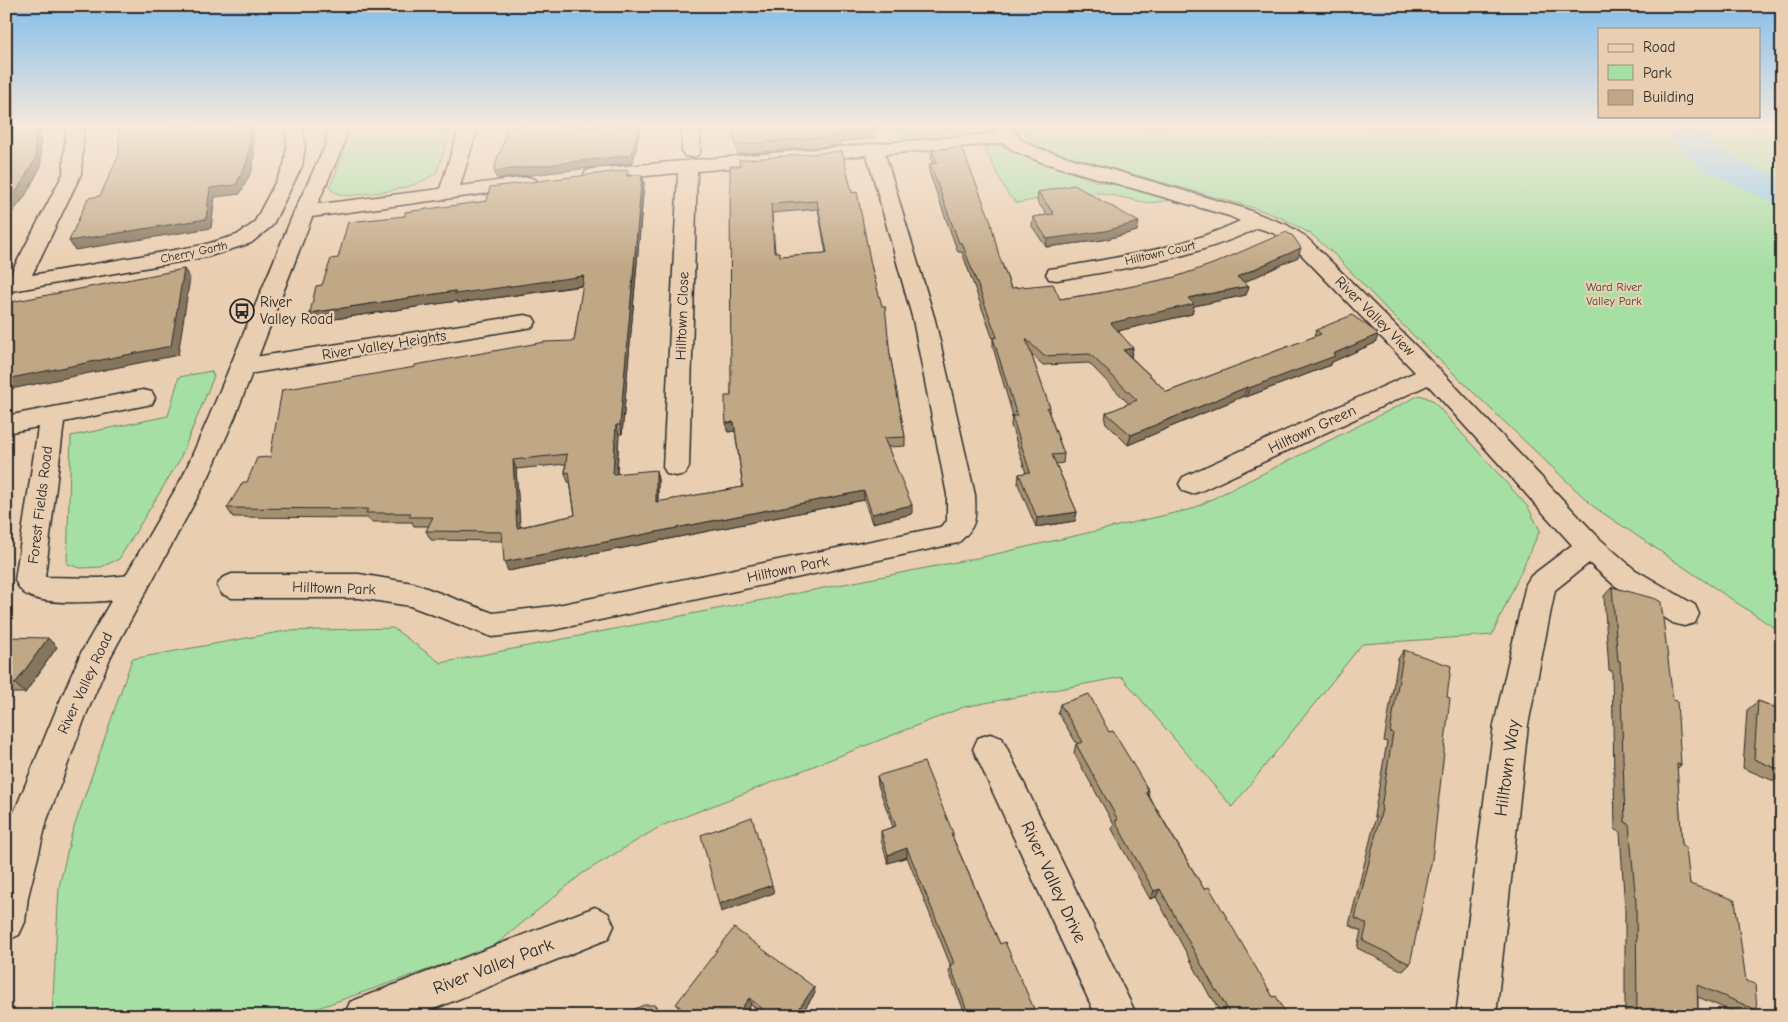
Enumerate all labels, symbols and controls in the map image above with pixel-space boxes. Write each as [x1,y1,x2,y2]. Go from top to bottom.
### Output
legend [1598,28,1760,118]
text: Road [1643,38,1675,56]
text: Park [1643,64,1672,82]
text: Building [1643,88,1694,106]
street label: Cherry Garth [159,238,229,266]
street label: Hilltown Court [1123,238,1197,268]
street label: Hilltown Close [671,271,693,361]
street label: River Valley View [1331,272,1419,360]
park label: Ward River Valley Park [1586,280,1642,308]
place label: River Valley Road [260,293,333,328]
bus stop icon: River Valley Road [229,298,255,324]
street label: River Valley Heights [320,326,448,364]
street label: Hilltown Green [1265,401,1359,457]
street label: Forest Fields Road [24,445,56,565]
street label: Hilltown Park [745,551,831,586]
street label: Hilltown Park [292,578,377,598]
street label: River Valley Road [54,629,116,737]
street label: Hilltown Way [1490,717,1525,818]
street label: River Valley Drive [1016,818,1091,946]
street label: River Valley Park [430,934,557,999]

